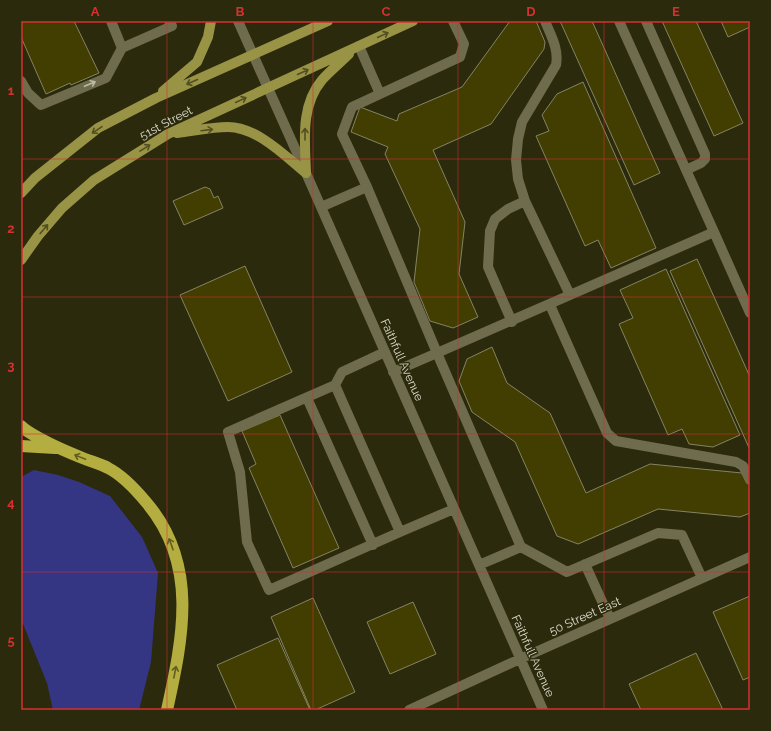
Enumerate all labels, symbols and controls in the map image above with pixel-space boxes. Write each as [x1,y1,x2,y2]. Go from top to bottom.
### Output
text: A [91,4,100,19]
text: B [236,4,245,19]
text: C [382,4,391,19]
text: D [526,4,536,19]
text: E [672,4,680,19]
one-way arrow [377,31,389,38]
one-way arrow [297,68,309,75]
one-way arrow [186,79,198,86]
one-way arrow [83,80,95,88]
text: 1 [8,83,15,98]
one-way arrow [235,96,247,103]
street label: 51st Street [137,103,195,143]
one-way arrow [91,126,102,134]
one-way arrow [200,126,213,133]
one-way arrow [301,128,309,141]
one-way arrow [139,144,151,152]
text: 2 [7,221,15,236]
one-way arrow [40,223,49,234]
street label: Faithfull Avenue [378,317,426,403]
text: 3 [7,358,15,373]
one-way arrow [75,453,87,460]
text: 4 [7,495,15,510]
one-way arrow [167,538,175,550]
street label: 50 Street East [547,594,623,638]
street label: Faithfull Avenue [509,613,557,699]
text: 5 [7,633,15,648]
one-way arrow [172,666,180,679]

